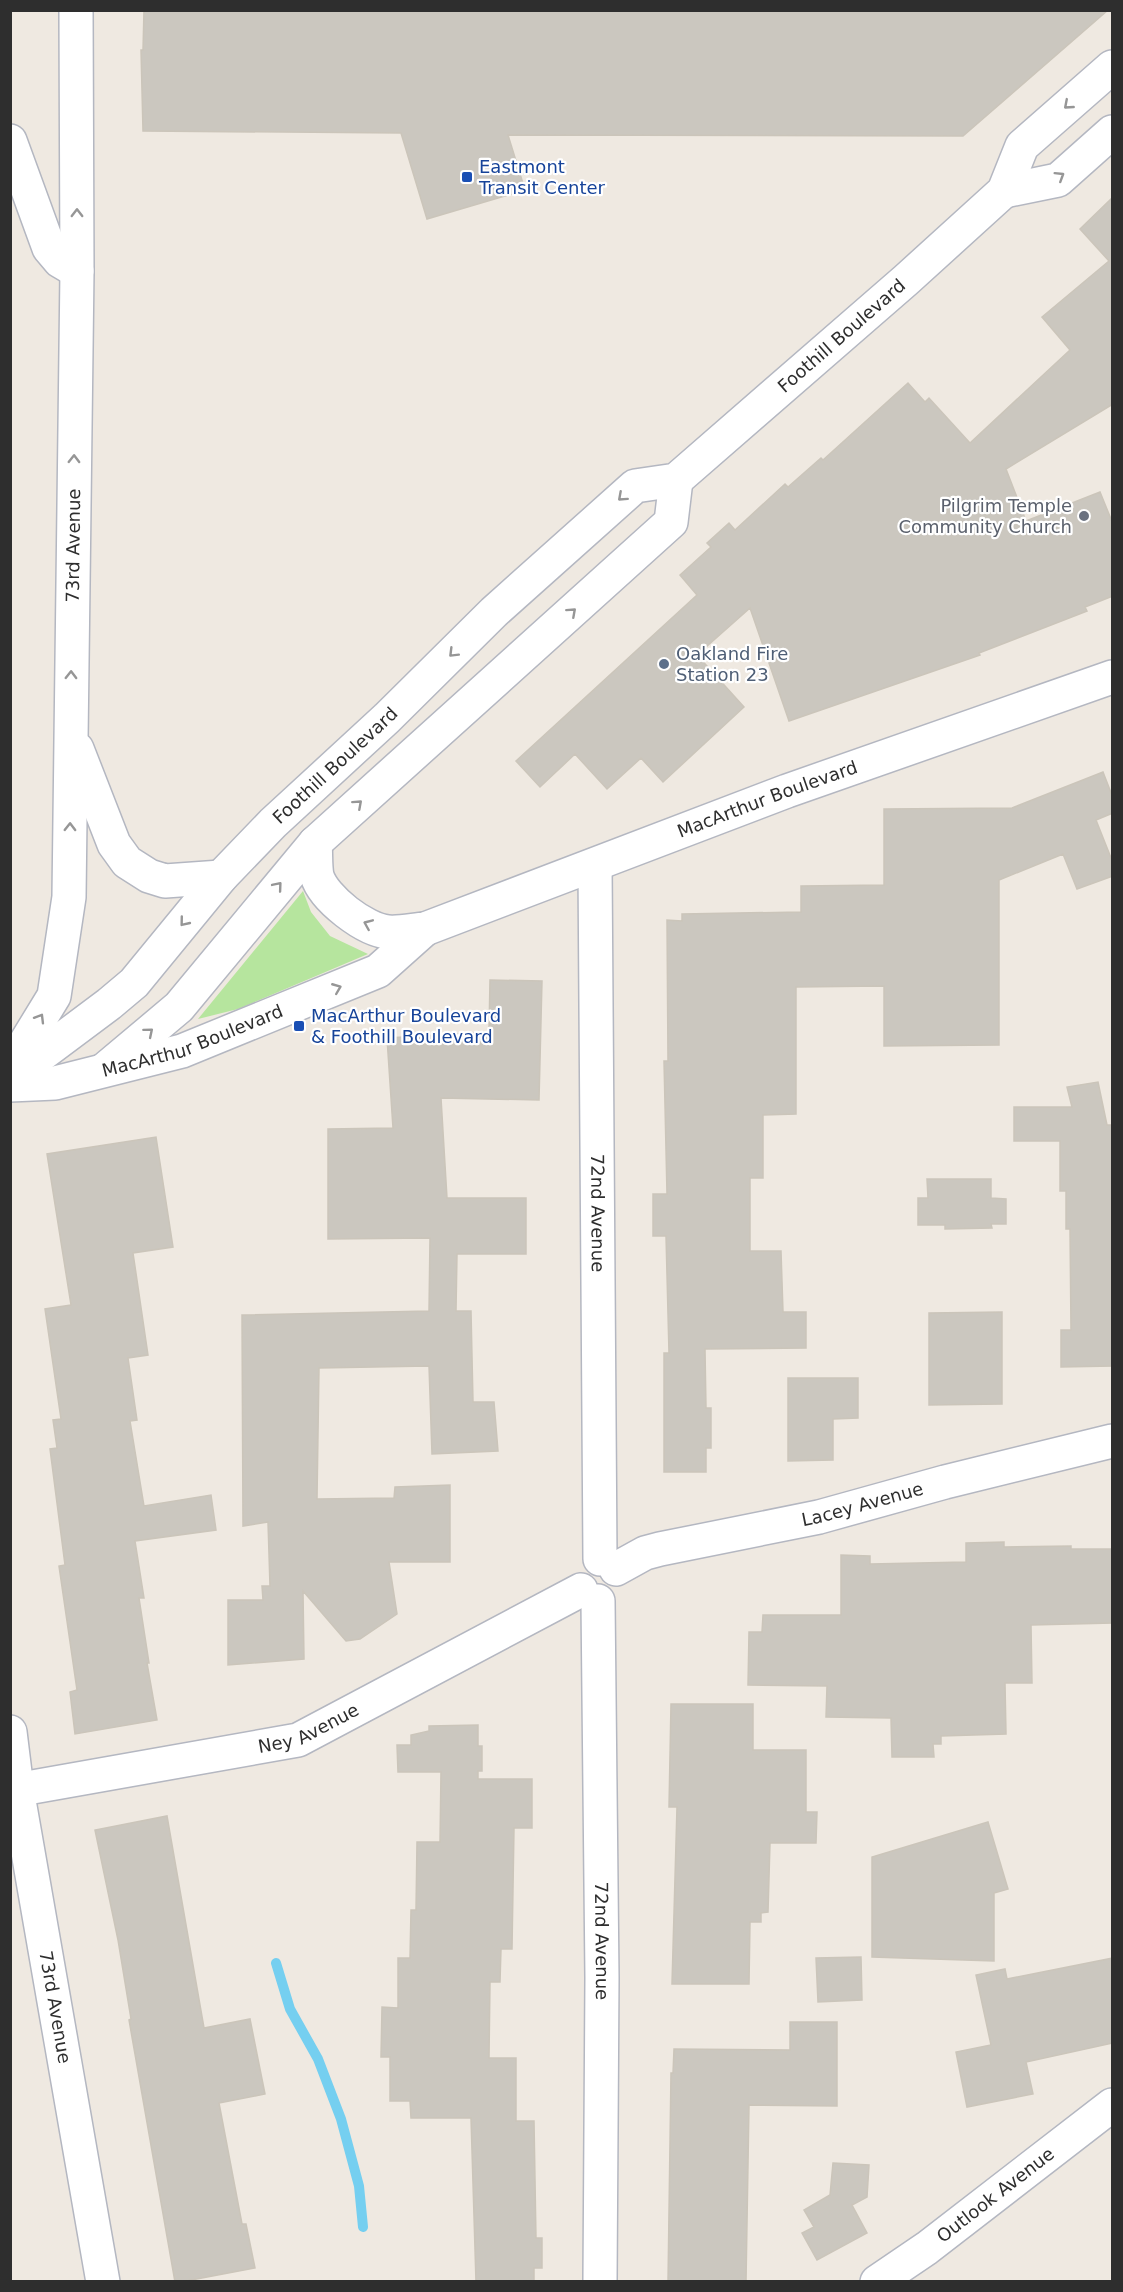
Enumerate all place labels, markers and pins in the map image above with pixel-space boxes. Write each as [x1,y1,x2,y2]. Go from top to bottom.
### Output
place label: Eastmont Transit Center [478,156,606,198]
marker: Eastmont Transit Center [460,170,474,184]
place label: Pilgrim Temple Community Church [898,495,1072,537]
marker: Pilgrim Temple Community Church [1077,509,1091,523]
place label: Oakland Fire Station 23 [676,643,788,685]
marker: Oakland Fire Station 23 [657,657,671,671]
place label: MacArthur Boulevard & Foothill Boulevard [311,1005,501,1047]
marker: MacArthur Boulevard & Foothill Boulevard [292,1019,306,1033]

